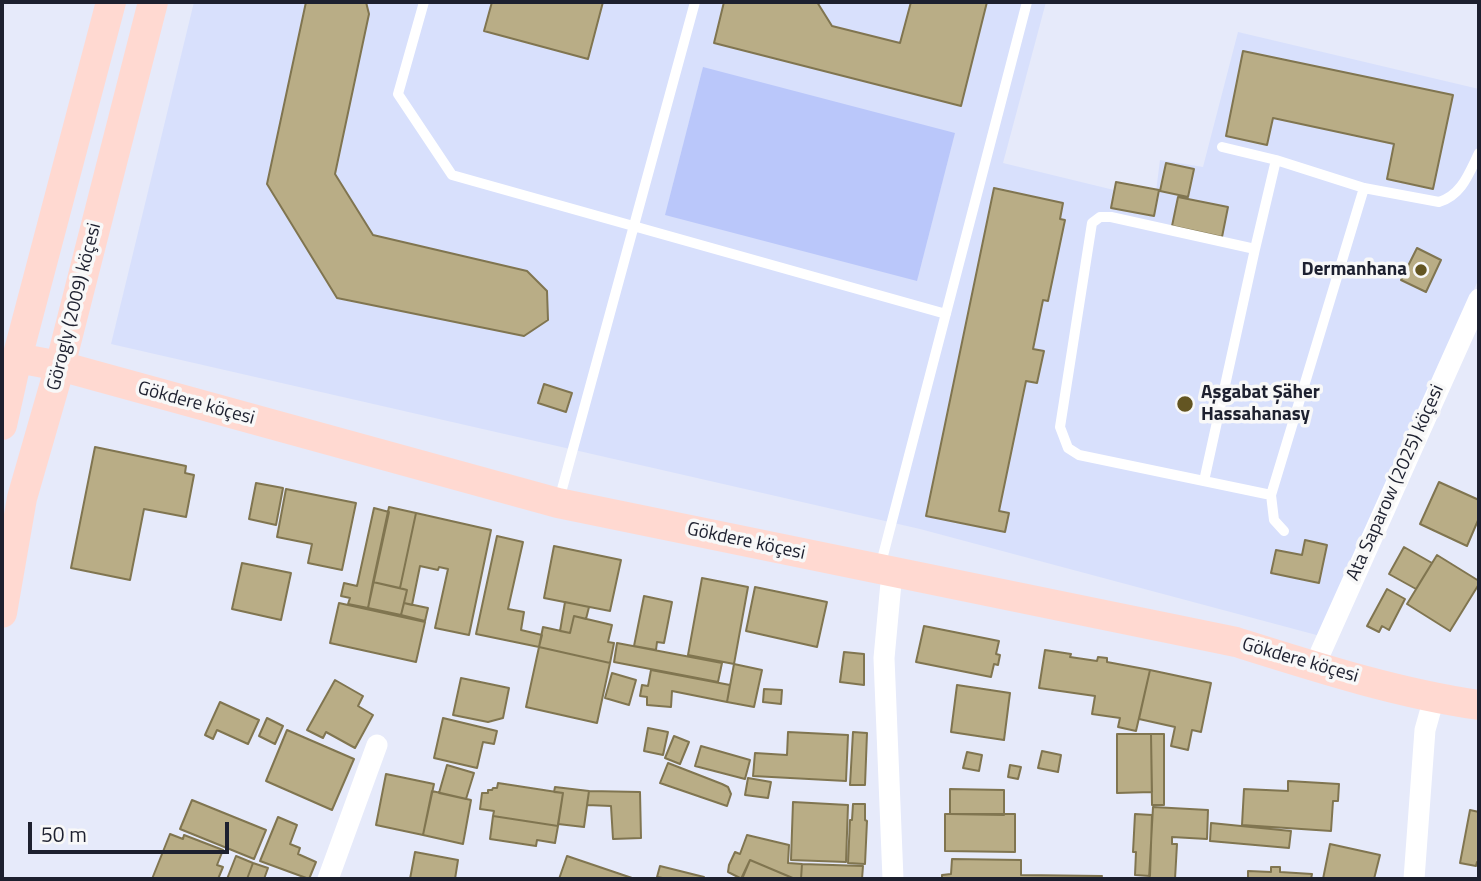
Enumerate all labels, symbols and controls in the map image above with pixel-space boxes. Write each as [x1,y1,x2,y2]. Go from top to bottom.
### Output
street label: Görogly (2009) köçesi [43,221,107,393]
place label: Dermanhana [1302,259,1407,281]
marker: Dermanhana [1413,262,1429,278]
street label: Gökdere köçesi [135,377,257,431]
street label: Ata Saparow (2025) köçesi [1342,381,1450,585]
place label: Aşgabat Şäher Hassahanasy [1201,382,1320,426]
marker: Aşgabat Şäher Hassahanasy [1175,394,1195,414]
street label: Gökdere köçesi [685,518,807,566]
street label: Gökdere köçesi [1239,633,1361,689]
scale bar [32,808,233,852]
text: 50 m [41,818,87,850]

